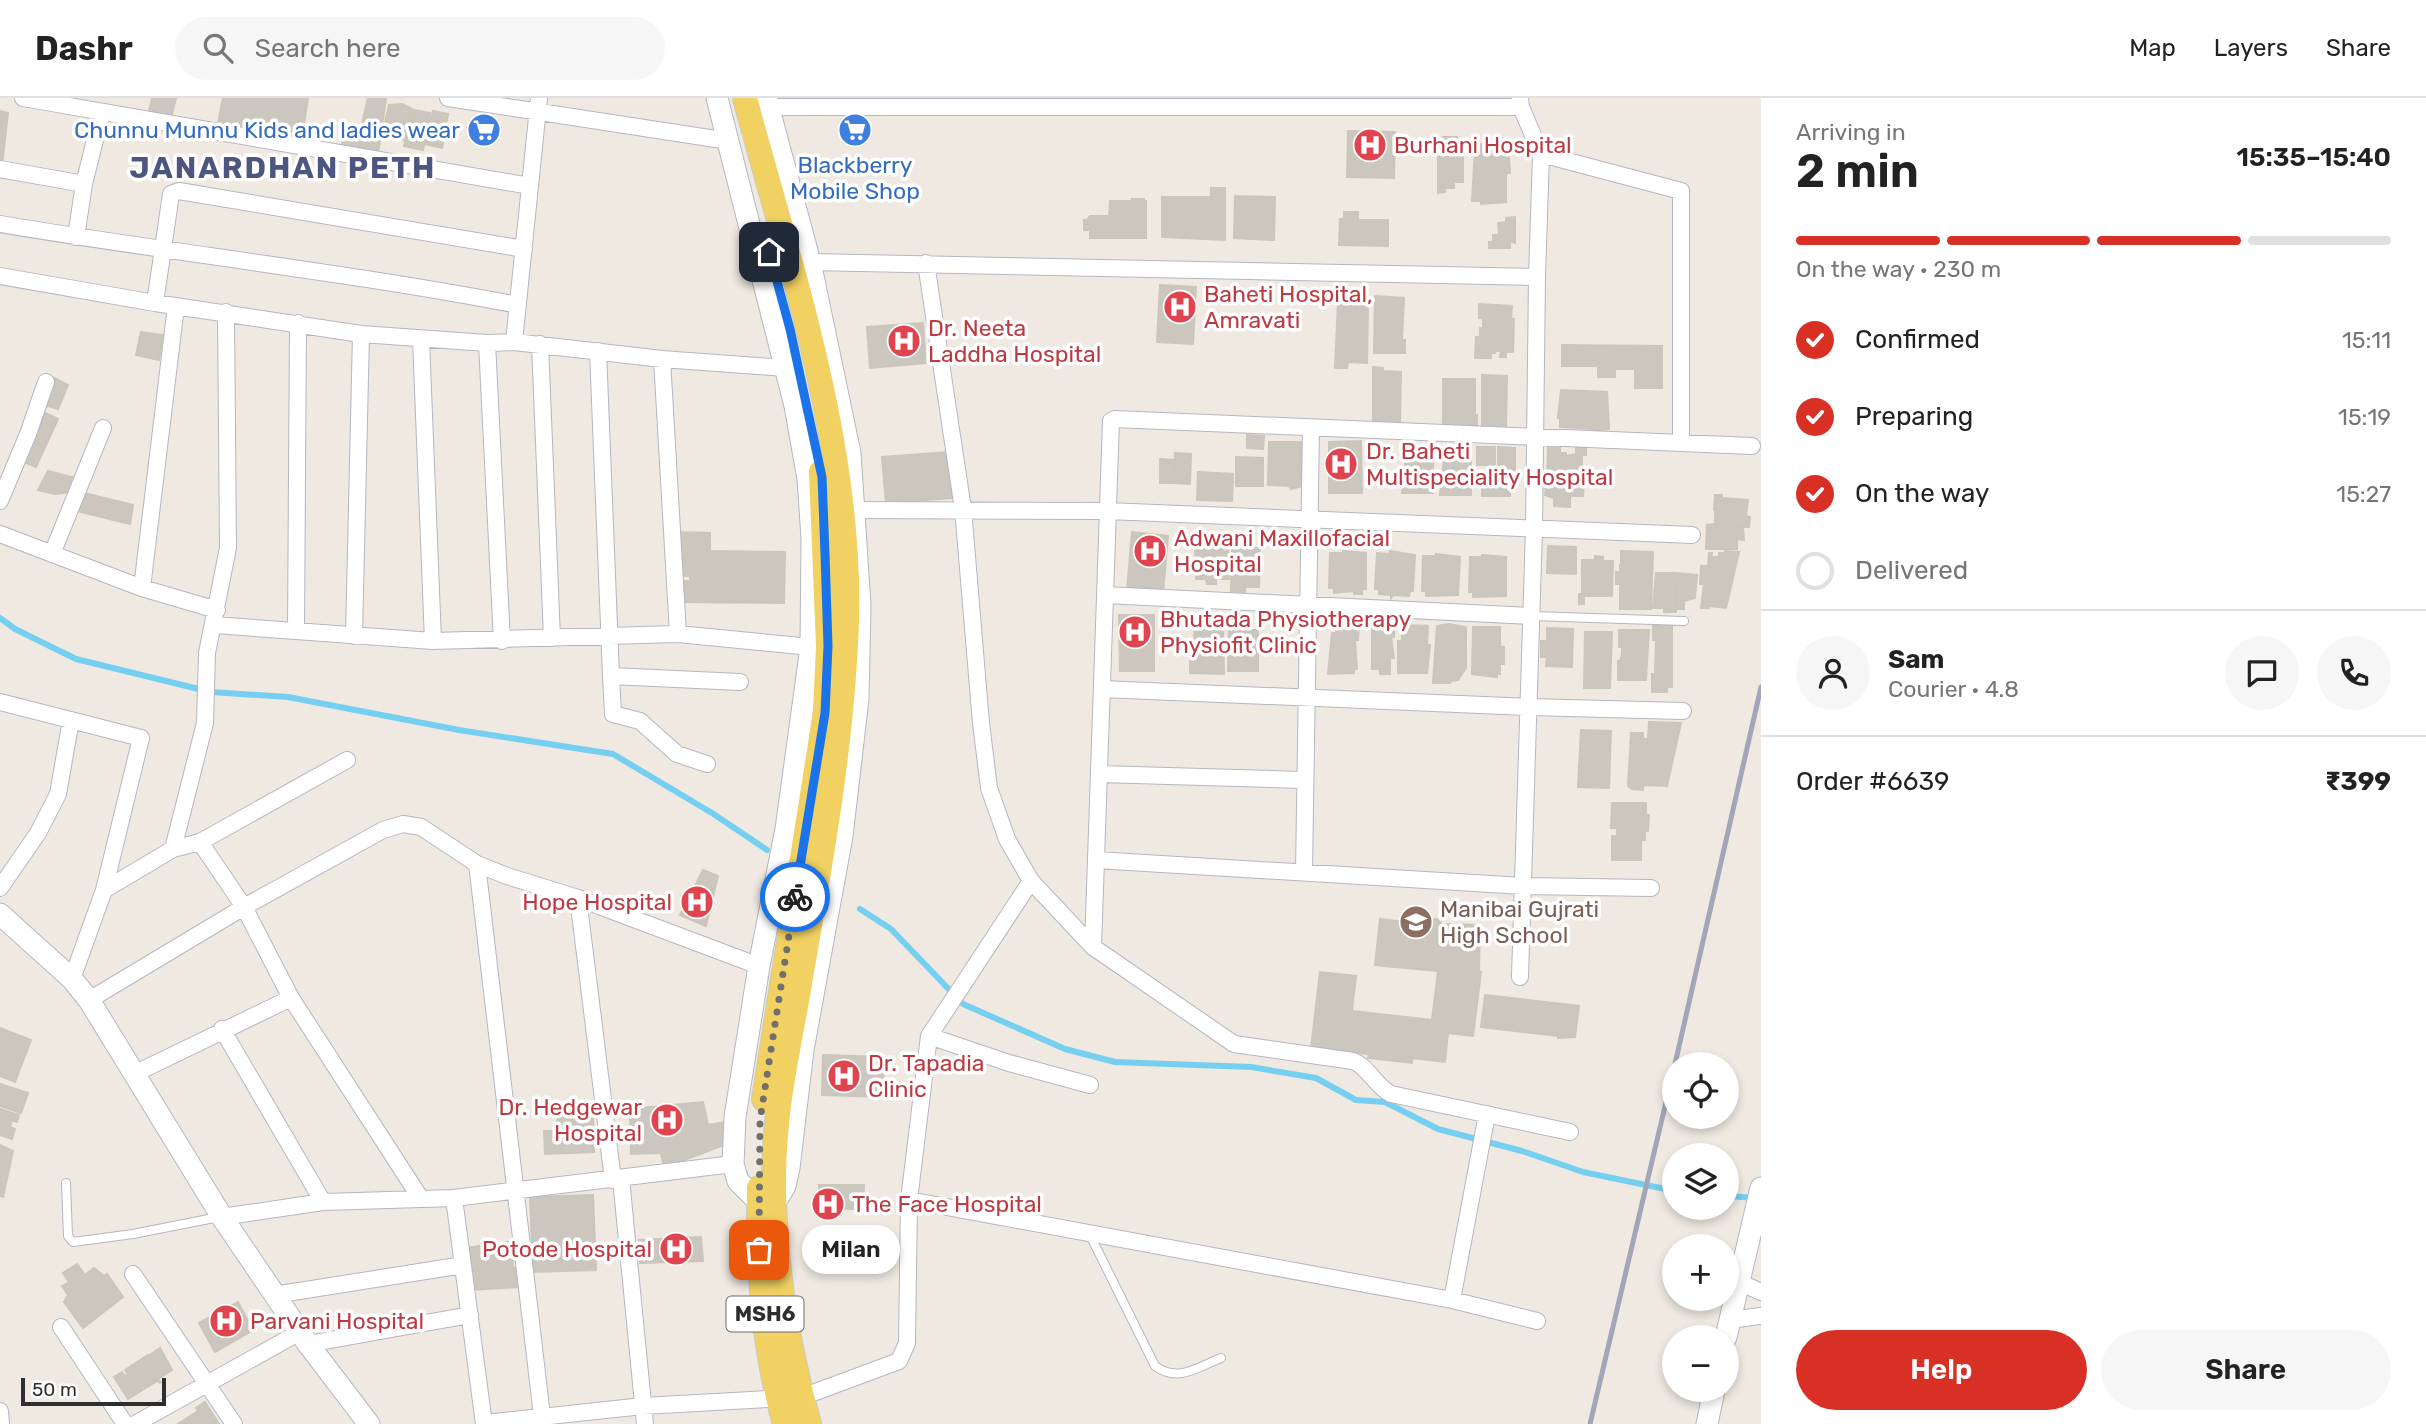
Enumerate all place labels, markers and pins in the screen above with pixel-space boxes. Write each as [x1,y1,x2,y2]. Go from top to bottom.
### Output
supermarket icon: Chunnu Munnu Kids and ladies wear [465,111,503,149]
supermarket icon: Blackberry Mobile Shop [836,111,874,149]
place label: Chunnu Munnu Kids and ladies wear [74,116,460,144]
hospital icon: Burhani Hospital [1351,126,1389,164]
place label: Burhani Hospital [1394,131,1572,159]
place label: Blackberry Mobile Shop [790,151,920,205]
pin [739,222,799,282]
place label: Baheti Hospital, Amravati [1204,280,1373,334]
hospital icon: Baheti Hospital, Amravati [1161,288,1199,326]
place label: Dr. Neeta Laddha Hospital [928,314,1101,368]
hospital icon: Dr. Neeta Laddha Hospital [885,322,923,360]
place label: Dr. Baheti Multispeciality Hospital [1366,437,1613,491]
hospital icon: Dr. Baheti Multispeciality Hospital [1322,445,1360,483]
place label: Adwani Maxillofacial Hospital [1174,524,1390,578]
hospital icon: Adwani Maxillofacial Hospital [1131,532,1169,570]
place label: Bhutada Physiotherapy Physiofit Clinic [1160,605,1411,659]
hospital icon: Bhutada Physiotherapy Physiofit Clinic [1116,613,1154,651]
hospital icon: Hope Hospital [678,883,716,921]
place label: Hope Hospital [522,888,672,916]
place label: Manibai Gujrati High School [1440,895,1599,949]
school or university icon: Manibai Gujrati High School [1397,903,1435,941]
place label: Dr. Tapadia Clinic [868,1049,984,1103]
hospital icon: Dr. Tapadia Clinic [825,1057,863,1095]
place label: Dr. Hedgewar Hospital [498,1093,642,1147]
hospital icon: Dr. Hedgewar Hospital [648,1101,686,1139]
hospital icon: The Face Hospital [809,1185,847,1223]
place label: The Face Hospital [852,1190,1042,1218]
pin [729,1220,789,1280]
callout: Milan [801,1226,899,1274]
hospital icon: Potode Hospital [657,1230,695,1268]
place label: Potode Hospital [482,1235,652,1263]
hospital icon: Parvani Hospital [207,1302,245,1340]
place label: Parvani Hospital [250,1307,424,1335]

